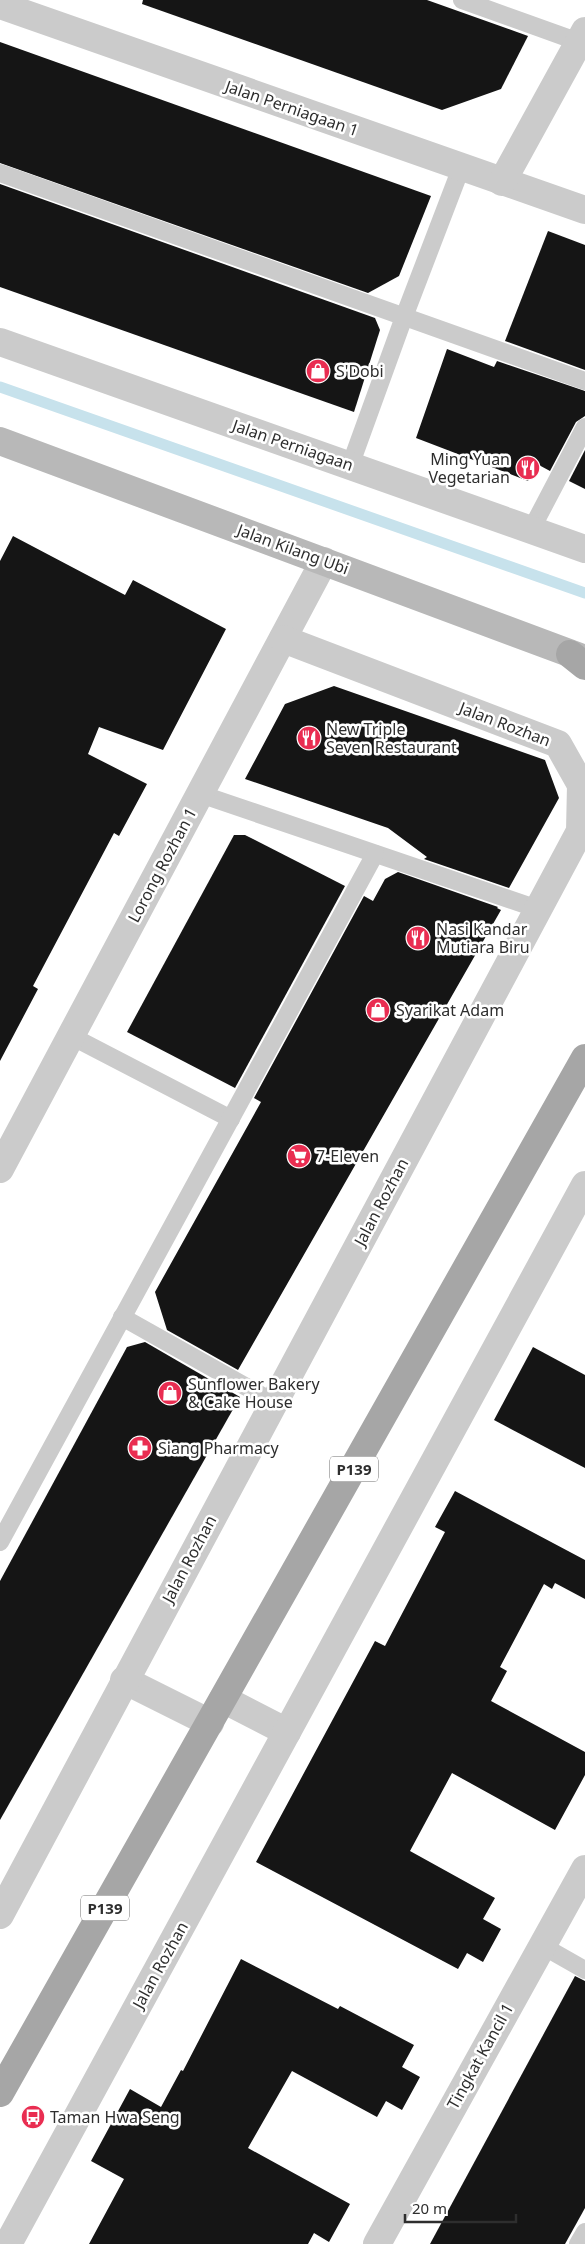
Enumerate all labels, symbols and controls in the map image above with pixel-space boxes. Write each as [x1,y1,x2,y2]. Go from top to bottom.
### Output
street label: Jalan Perniagaan 1 [220,74,362,141]
shop icon: S'Dobi [305,358,331,384]
place label: S'Dobi [336,360,384,382]
street label: Jalan Perniagaan [228,413,356,476]
place label: Ming Yuan Vegetarian [428,448,510,488]
restaurant icon: Ming Yuan Vegetarian [515,455,541,481]
street label: Jalan Kilang Ubi [232,518,352,579]
street label: Jalan Rozhan [454,696,554,752]
place label: New Triple Seven Restaurant [326,718,457,758]
restaurant icon: New Triple Seven Restaurant [296,725,322,751]
street label: Lorong Rozhan 1 [122,804,202,926]
place label: Nasi Kandar Mutiara Biru [436,918,530,958]
restaurant icon: Nasi Kandar Mutiara Biru [405,925,431,951]
shop icon: Syarikat Adam [365,997,391,1023]
place label: Syarikat Adam [396,999,504,1021]
supermarket icon: 7-Eleven [286,1143,312,1169]
place label: 7-Eleven [316,1145,379,1167]
street label: Jalan Rozhan [348,1154,413,1251]
place label: Sunflower Bakery & Cake House [188,1373,320,1413]
shop icon: Sunflower Bakery & Cake House [157,1380,183,1406]
pharmacy icon: Siang Pharmacy [127,1435,153,1461]
place label: Siang Pharmacy [158,1437,280,1459]
road number: P139 [330,1456,378,1482]
street label: Jalan Rozhan [156,1511,221,1608]
road number: P139 [81,1896,129,1920]
street label: Jalan Rozhan [126,1918,193,2014]
street label: Tingkat Kancil 1 [442,1999,518,2113]
bus stop icon: Taman Hwa Seng [20,2104,46,2130]
place label: Taman Hwa Seng [50,2106,180,2128]
scale bar [405,2192,516,2224]
text: 20 m [412,2198,447,2218]

